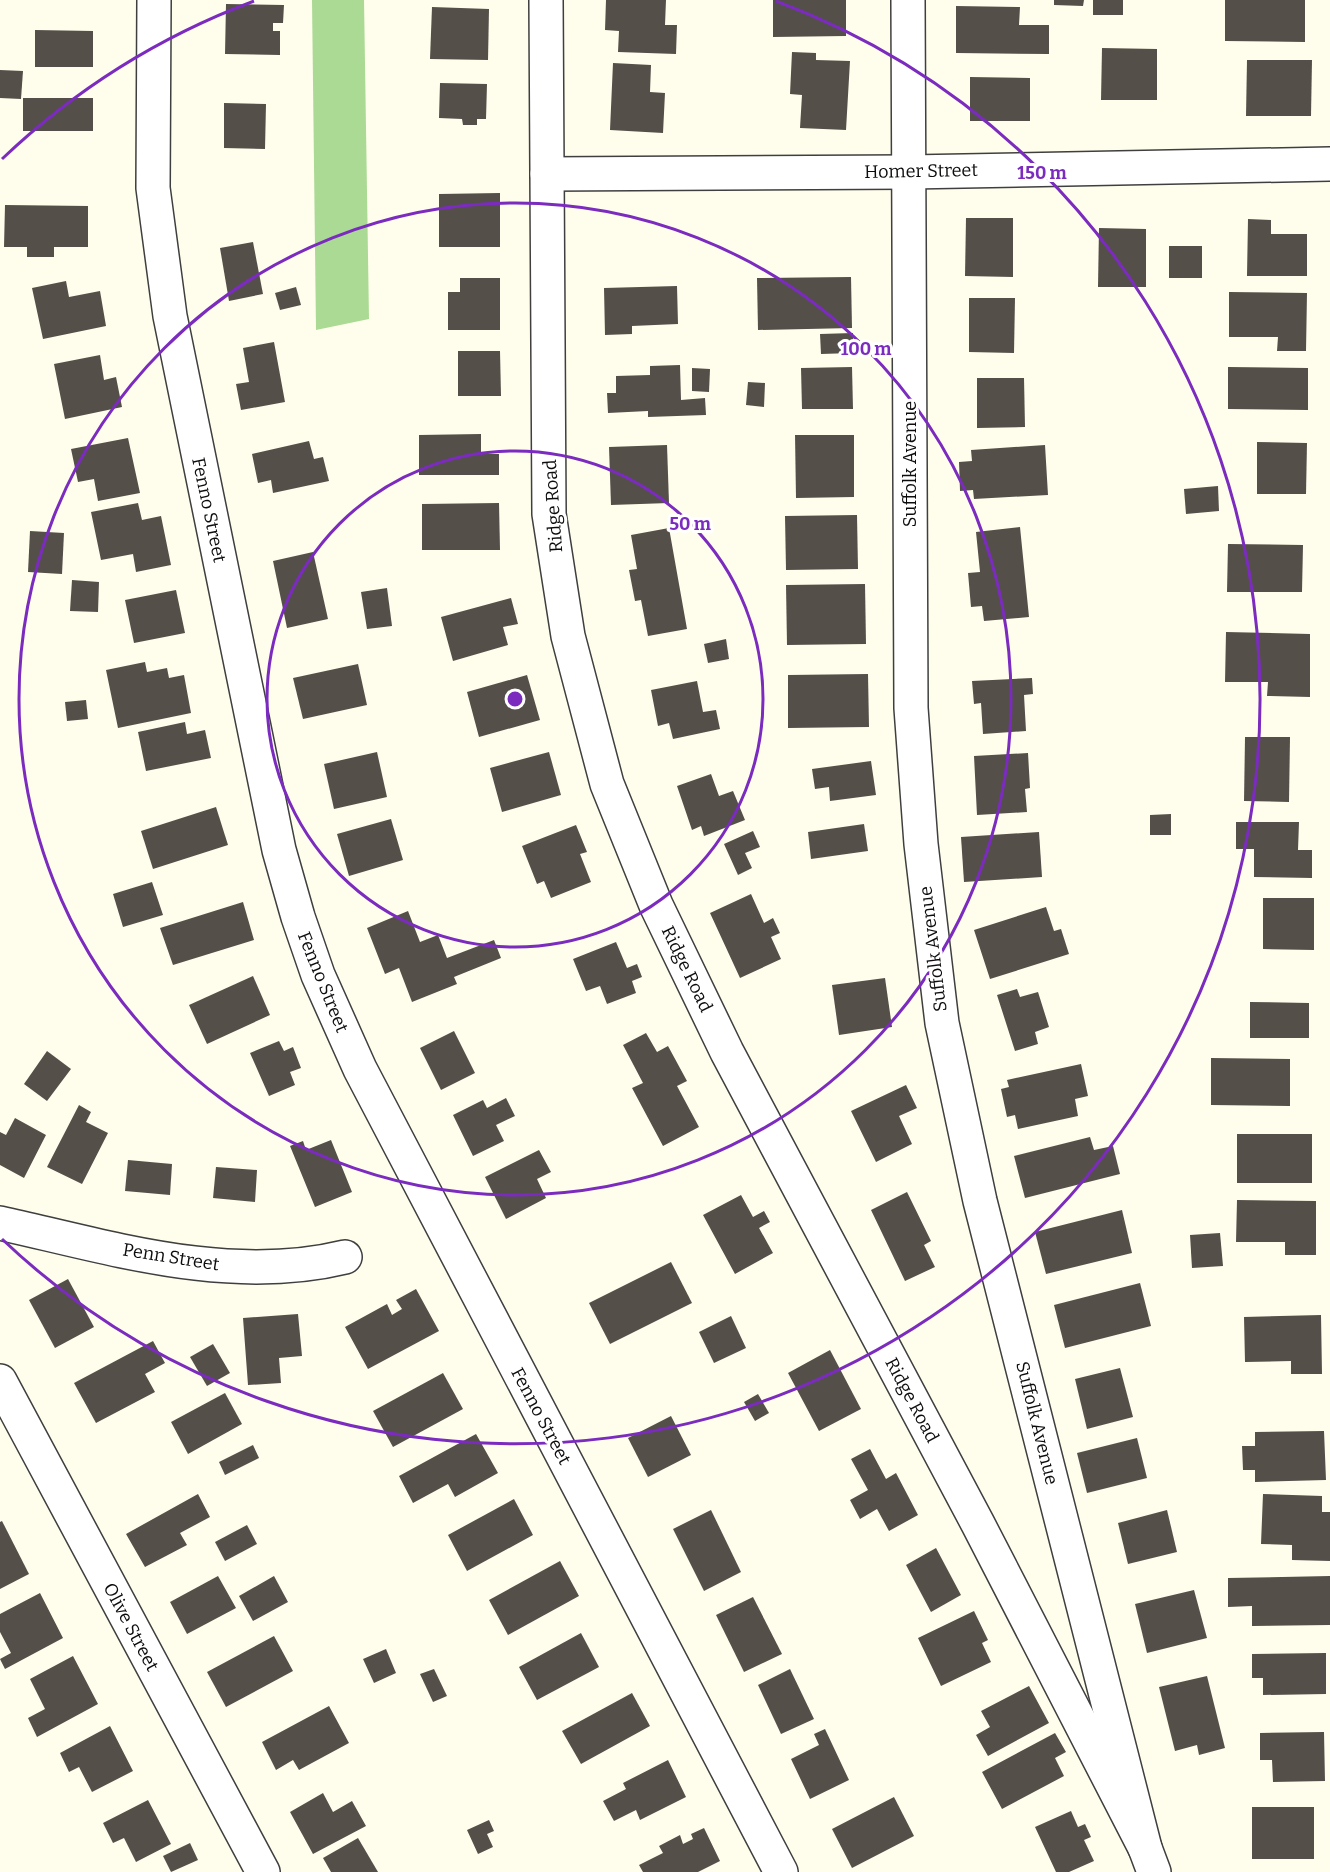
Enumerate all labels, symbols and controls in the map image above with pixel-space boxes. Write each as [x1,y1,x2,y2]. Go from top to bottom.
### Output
street label: Homer Street [864,159,979,183]
text: 150 m [1017,162,1067,184]
text: 100 m [840,338,892,360]
street label: Suffolk Avenue [899,401,921,527]
street label: Fenno Street [187,456,231,565]
street label: Ridge Road [539,458,567,553]
text: 50 m [669,513,711,535]
centre of rings [505,689,525,709]
street label: Suffolk Avenue [914,885,952,1013]
street label: Ridge Road [657,922,717,1016]
street label: Fenno Street [293,928,353,1036]
street label: Penn Street [121,1239,221,1276]
street label: Ridge Road [880,1354,944,1447]
street label: Suffolk Avenue [1011,1359,1063,1487]
street label: Fenno Street [506,1364,576,1469]
street label: Olive Street [99,1579,164,1675]

